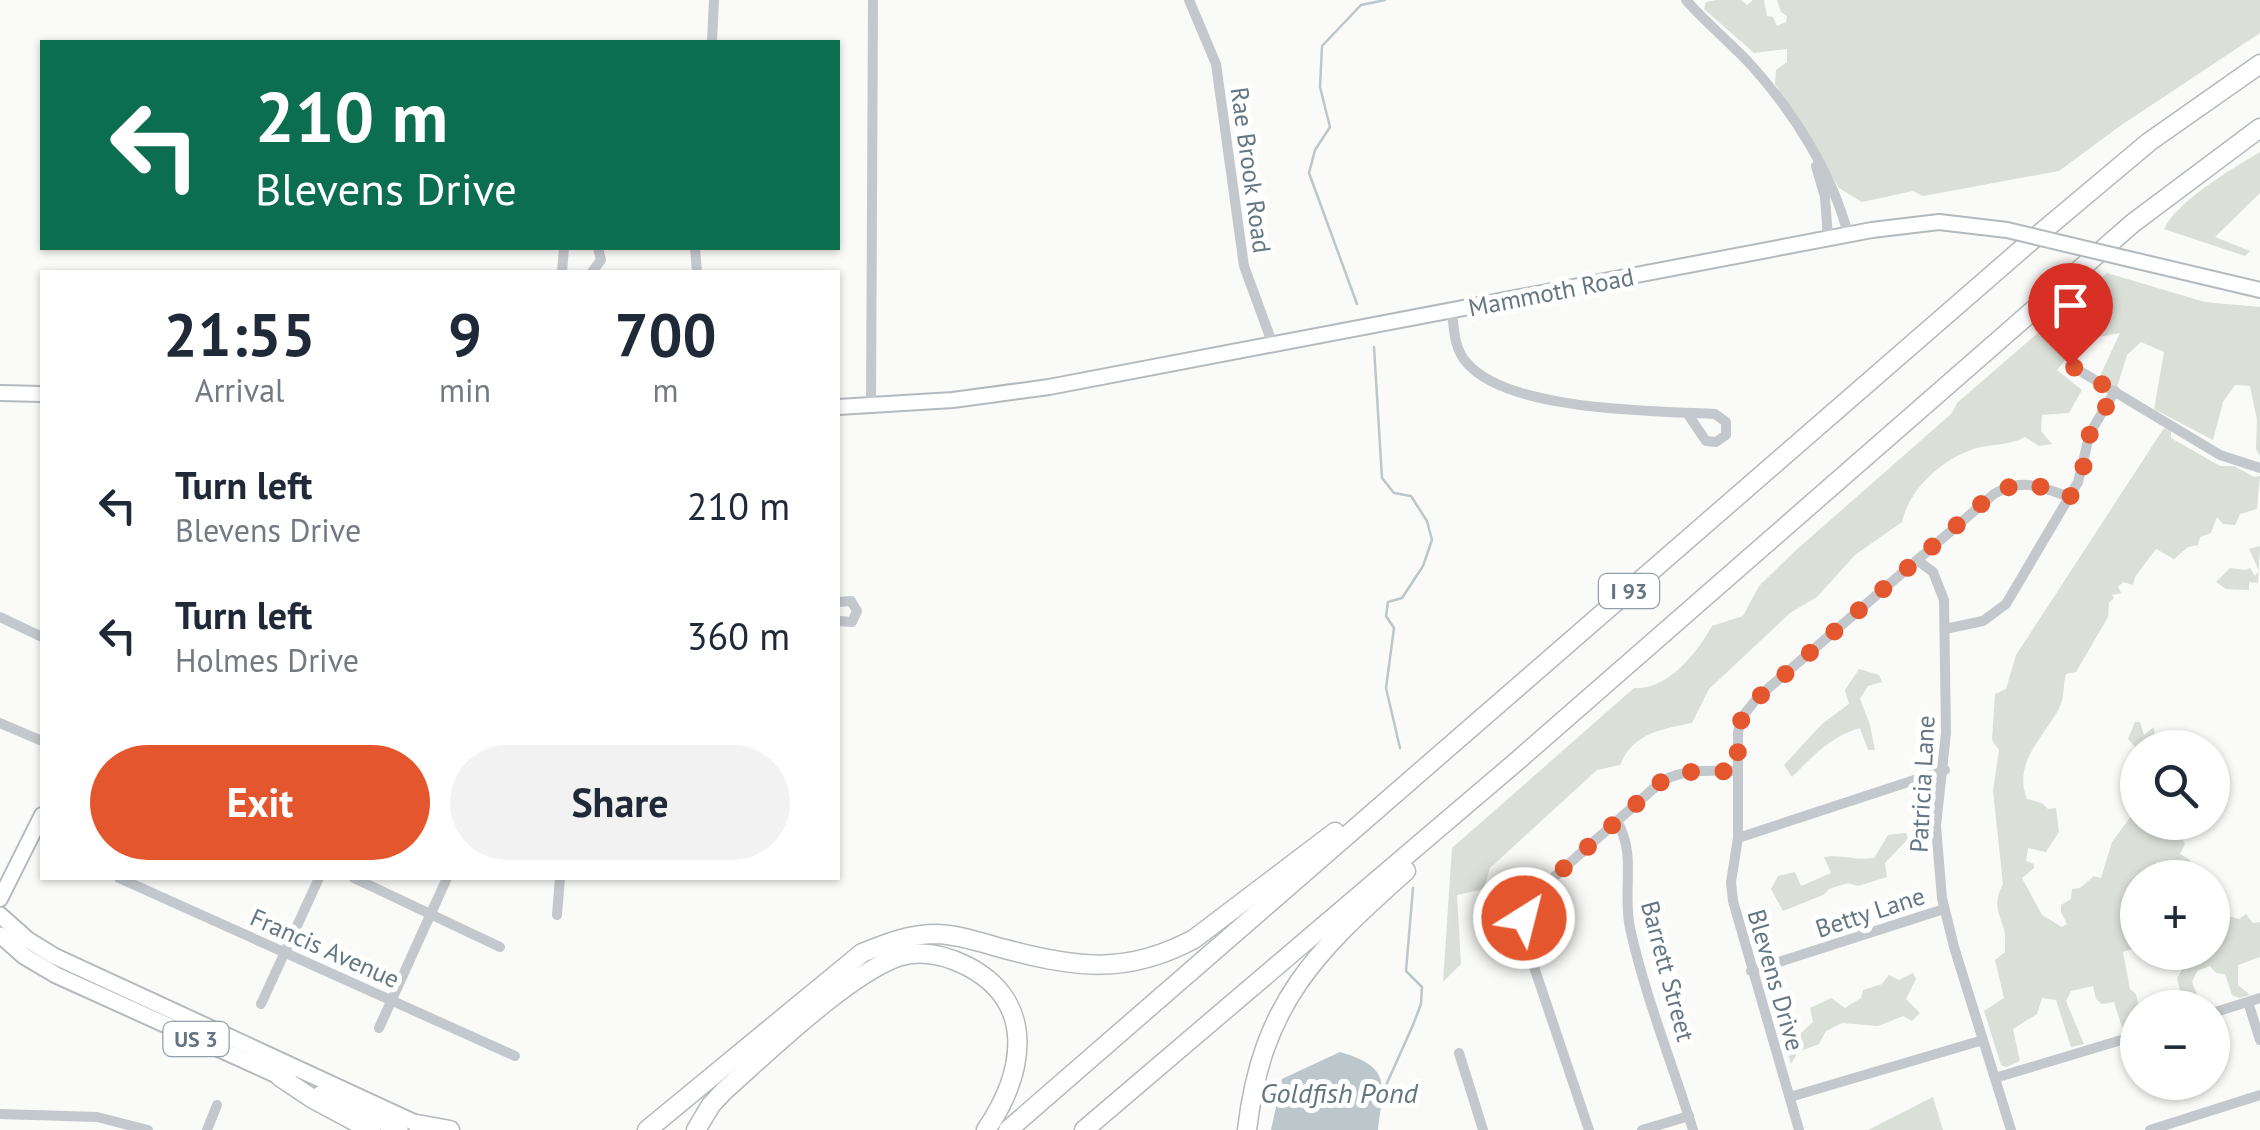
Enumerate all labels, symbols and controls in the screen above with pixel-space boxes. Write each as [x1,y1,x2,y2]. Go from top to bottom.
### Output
text: 210 m [255,71,448,161]
icon: left [90,80,220,210]
street label: Rae Brook Road [1224,85,1278,255]
text: Blevens Drive [255,159,517,217]
street label: Mammoth Road [1466,260,1636,324]
pin [2028,263,2113,366]
icon: arrive [2043,278,2098,333]
text: 21:55 [163,295,316,373]
text: 9 [448,295,482,373]
text: 700 [615,295,717,373]
text: Arrival [195,369,284,411]
text: min [439,369,491,411]
text: m [653,369,679,411]
text: Turn left [175,460,312,509]
icon: left [90,478,145,533]
text: 210 m [687,481,790,530]
text: Blevens Drive [175,509,361,551]
road number: I 93 [1599,574,1659,608]
text: Turn left [175,590,312,639]
icon: left [90,608,145,663]
text: 360 m [687,611,790,660]
text: Holmes Drive [175,639,359,681]
street label: Patricia Lane [1902,715,1942,853]
map controls [2120,730,2230,1100]
button: search [2120,730,2230,840]
button: Exit [90,745,430,860]
button: Share [450,745,790,860]
button: + [2120,860,2230,970]
position arrow [1472,866,1576,970]
street label: Betty Lane [1811,879,1929,945]
street label: Barrett Street [1634,897,1702,1045]
street label: Francis Avenue [245,901,405,995]
street label: Blevens Drive [1741,906,1811,1054]
button: − [2120,990,2230,1100]
road number: US 3 [164,1022,228,1056]
water label: Goldfish Pond [1260,1074,1419,1111]

